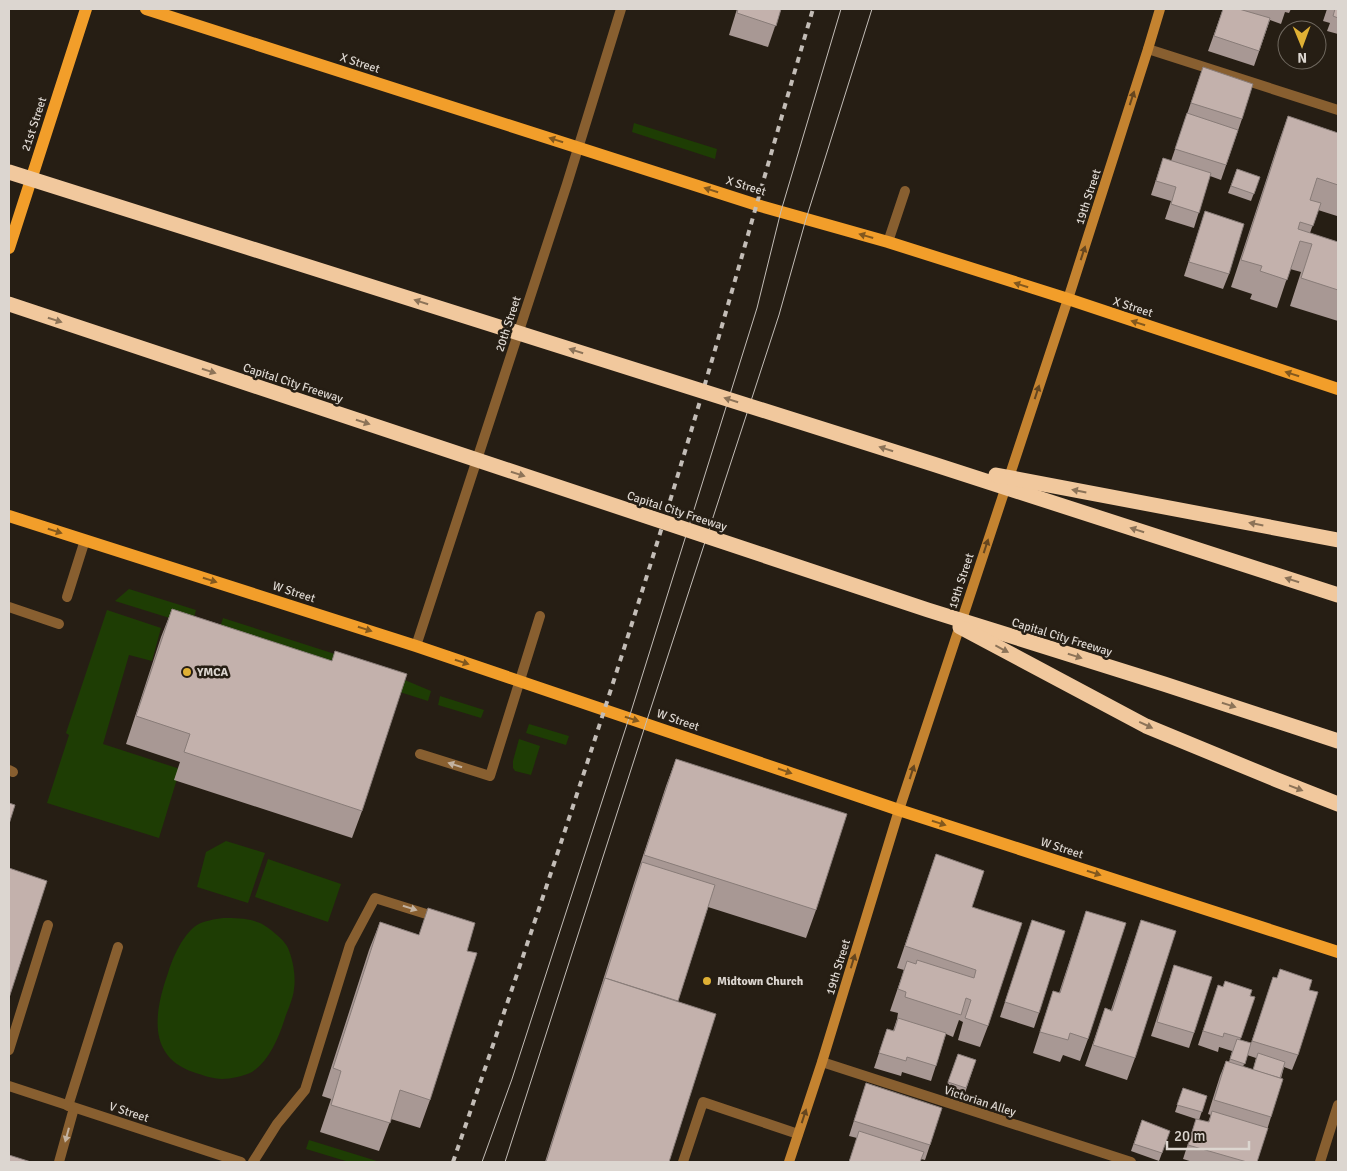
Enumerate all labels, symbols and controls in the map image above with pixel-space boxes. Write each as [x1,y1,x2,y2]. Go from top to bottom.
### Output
north arrow [1277,20,1327,70]
text: N [1297,49,1307,66]
street label: X Street [338,50,382,77]
one-way arrow [1129,90,1137,105]
street label: 21st Street [19,95,50,153]
one-way arrow [548,136,563,144]
street label: 19th Street [1072,167,1105,227]
street label: X Street [724,173,768,200]
one-way arrow [703,185,718,193]
one-way arrow [859,232,874,240]
one-way arrow [1079,245,1087,260]
one-way arrow [1014,280,1029,288]
street label: 20th Street [492,294,525,354]
street label: X Street [1111,294,1155,321]
one-way arrow [414,298,429,305]
one-way arrow [48,316,63,324]
one-way arrow [1130,318,1145,326]
one-way arrow [569,347,584,354]
street label: Capital City Freeway [241,360,345,407]
one-way arrow [202,368,217,375]
one-way arrow [1284,369,1299,377]
one-way arrow [1033,384,1041,399]
one-way arrow [724,396,739,403]
one-way arrow [356,419,371,427]
one-way arrow [878,445,893,453]
one-way arrow [510,470,525,478]
one-way arrow [1071,487,1087,495]
street label: Capital City Freeway [625,488,729,535]
one-way arrow [1248,520,1264,528]
one-way arrow [1130,525,1145,533]
one-way arrow [48,527,63,535]
one-way arrow [982,538,990,553]
street label: 19th Street [945,551,978,611]
one-way arrow [1284,575,1299,583]
one-way arrow [203,576,218,584]
street label: W Street [271,579,317,606]
street label: Capital City Freeway [1010,615,1114,660]
one-way arrow [358,626,373,634]
one-way arrow [995,645,1009,654]
one-way arrow [1067,653,1082,661]
one-way arrow [455,658,470,666]
place label: YMCA [196,665,229,680]
marker: YMCA [181,666,193,678]
one-way arrow [1222,702,1237,710]
street label: W Street [655,706,701,735]
one-way arrow [624,715,639,723]
one-way arrow [1138,721,1153,730]
one-way arrow [447,761,462,769]
one-way arrow [908,765,916,780]
one-way arrow [778,768,793,775]
one-way arrow [1288,784,1303,792]
one-way arrow [932,820,947,827]
street label: W Street [1039,835,1085,862]
one-way arrow [1087,869,1102,877]
one-way arrow [402,905,417,913]
street label: 19th Street [823,937,854,997]
one-way arrow [849,953,857,968]
place label: Midtown Church [717,974,804,989]
marker: Midtown Church [701,975,713,987]
street label: Victorian Alley [942,1083,1018,1120]
street label: V Street [107,1099,151,1126]
one-way arrow [800,1108,808,1123]
scale bar [1167,1118,1250,1150]
one-way arrow [63,1127,71,1143]
text: 20 m [1174,1127,1205,1145]

